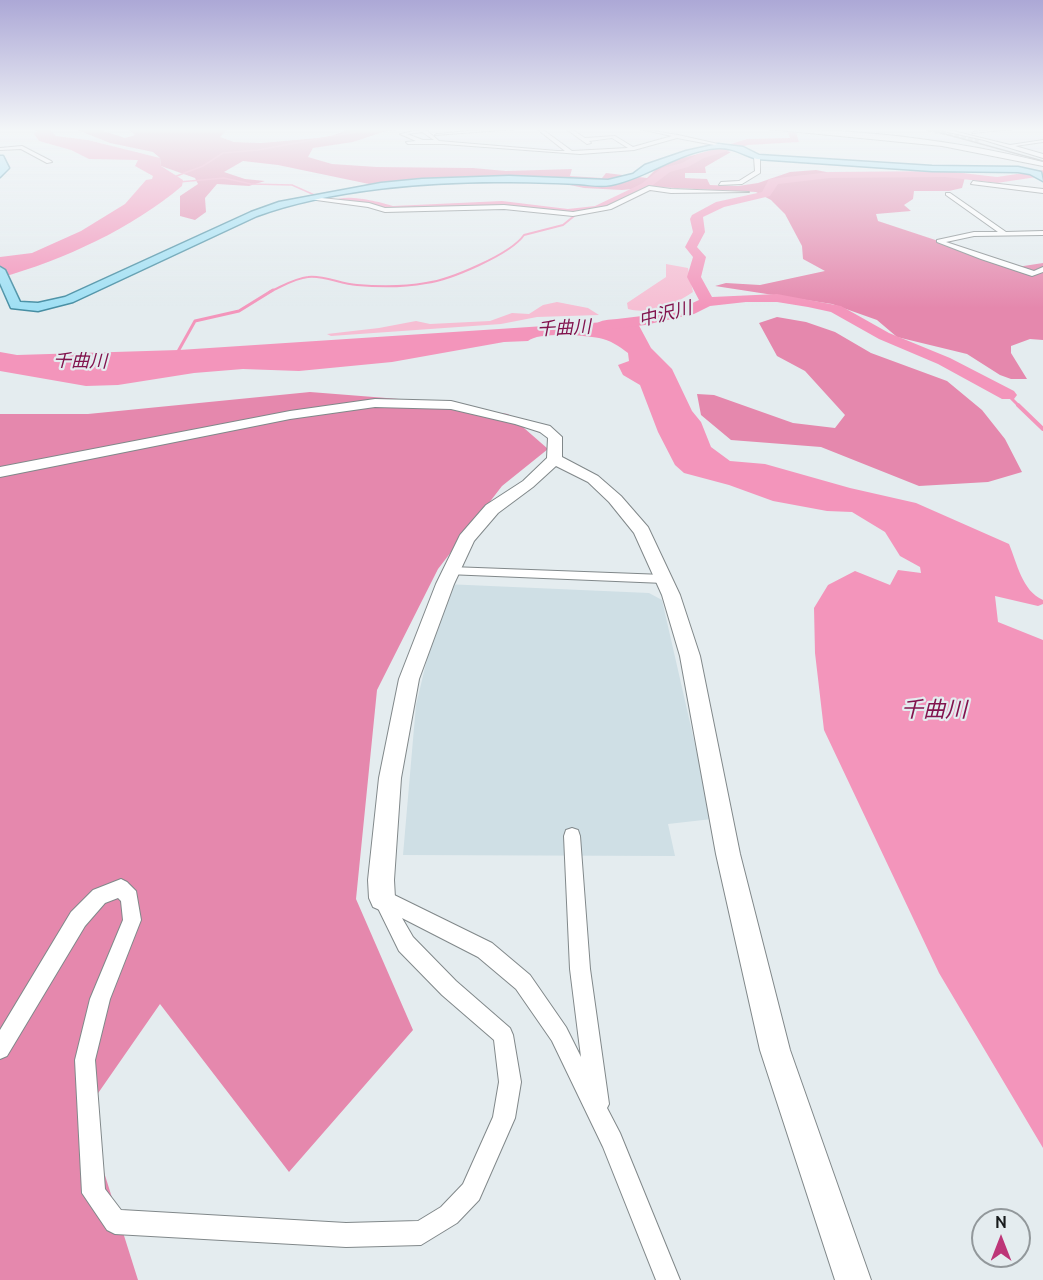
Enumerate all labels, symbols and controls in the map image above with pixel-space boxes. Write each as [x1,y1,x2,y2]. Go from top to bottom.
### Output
water label: 中沢川 [636,297,694,331]
water label: 千曲川 [536,316,592,340]
water label: 千曲川 [53,350,107,372]
water label: 千曲川 [901,697,967,723]
north arrow [971,1208,1031,1268]
text: N [995,1213,1007,1231]

